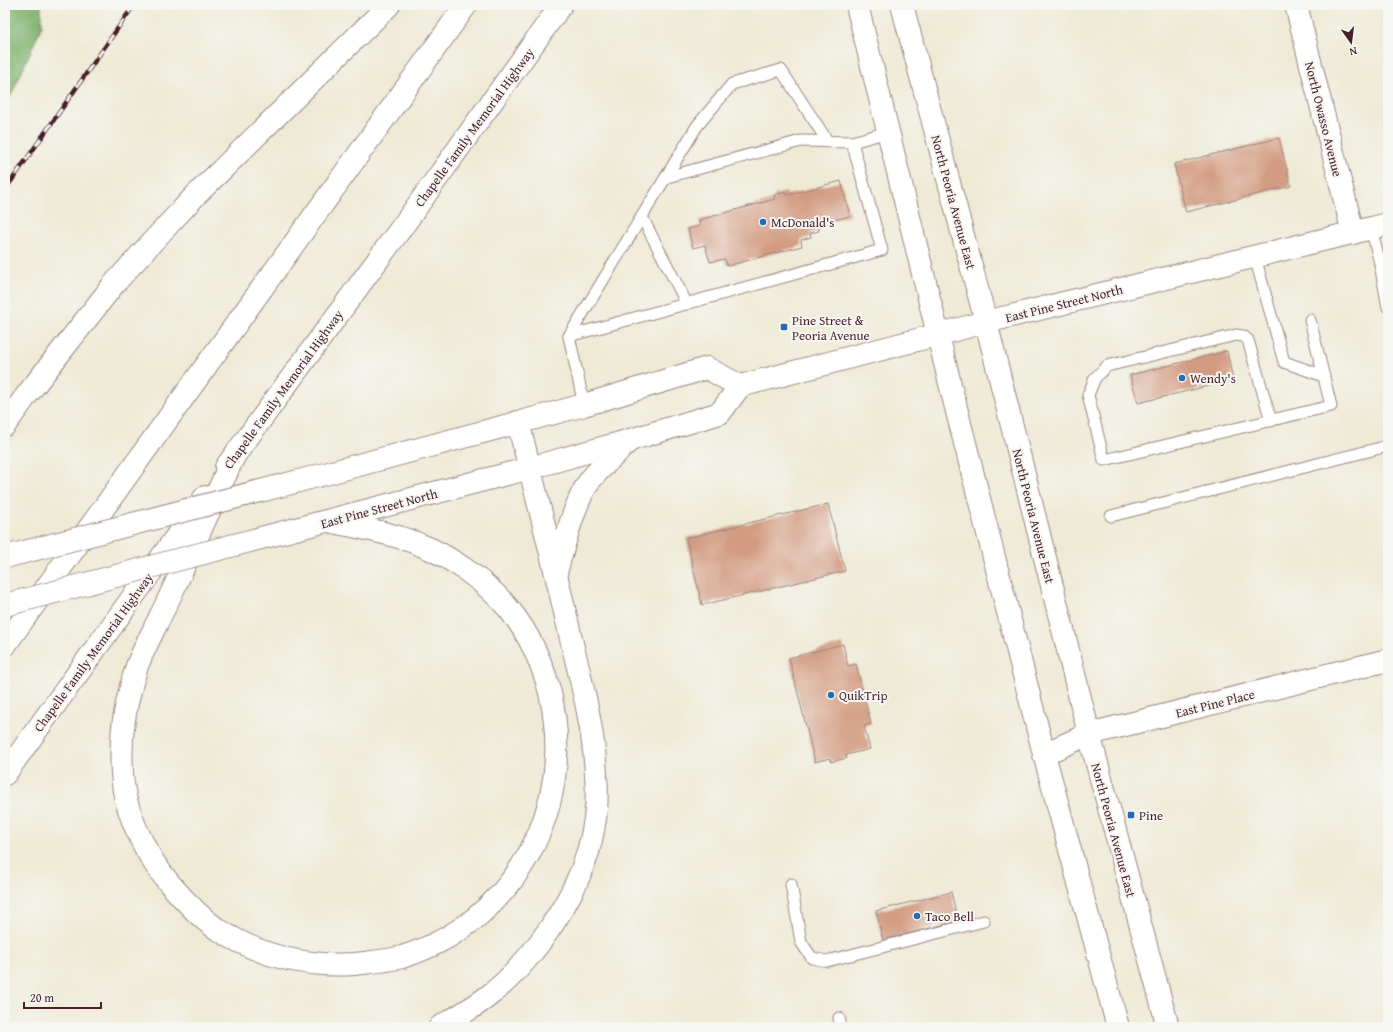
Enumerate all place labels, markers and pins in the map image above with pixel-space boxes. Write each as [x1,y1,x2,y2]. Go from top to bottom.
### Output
place label: McDonald's [771,213,835,232]
marker: McDonald's [758,217,768,227]
place label: Pine Street & Peoria Avenue [792,311,870,345]
marker: Pine Street & Peoria Avenue [779,322,789,332]
place label: Wendy's [1190,369,1236,388]
marker: Wendy's [1177,373,1187,383]
place label: QuikTrip [839,686,888,705]
marker: QuikTrip [826,690,836,700]
place label: Pine [1139,806,1163,825]
marker: Pine [1126,810,1136,820]
place label: Taco Bell [925,907,974,926]
marker: Taco Bell [912,911,922,921]

